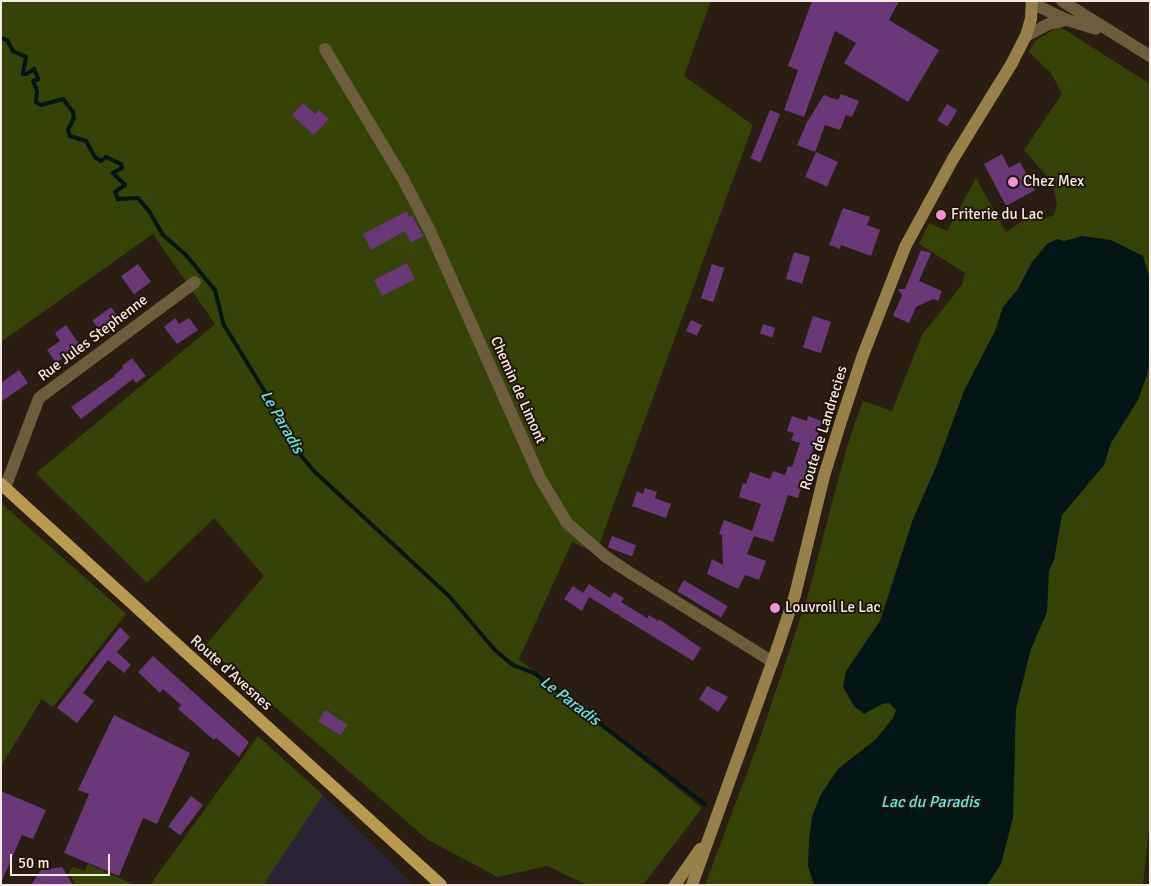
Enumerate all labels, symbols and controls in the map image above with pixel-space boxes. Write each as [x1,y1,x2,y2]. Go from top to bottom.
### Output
place label: Chez Mex [1023,173,1084,191]
marker: Chez Mex [1007,176,1019,188]
place label: Friterie du Lac [951,206,1043,224]
marker: Friterie du Lac [935,209,947,221]
street label: Rue Jules Stephenne [35,291,151,385]
street label: Chemin de Limont [486,333,550,447]
street label: Route de Landrecies [797,364,851,492]
water label: Le Paradis [256,387,308,457]
place label: Louvroil Le Lac [785,599,881,617]
marker: Louvroil Le Lac [769,602,781,614]
street label: Route d'Avesnes [186,632,276,714]
water label: Le Paradis [536,672,604,730]
water label: Lac du Paradis [881,792,979,812]
scale bar [12,844,112,876]
text: 50 m [18,854,49,872]

